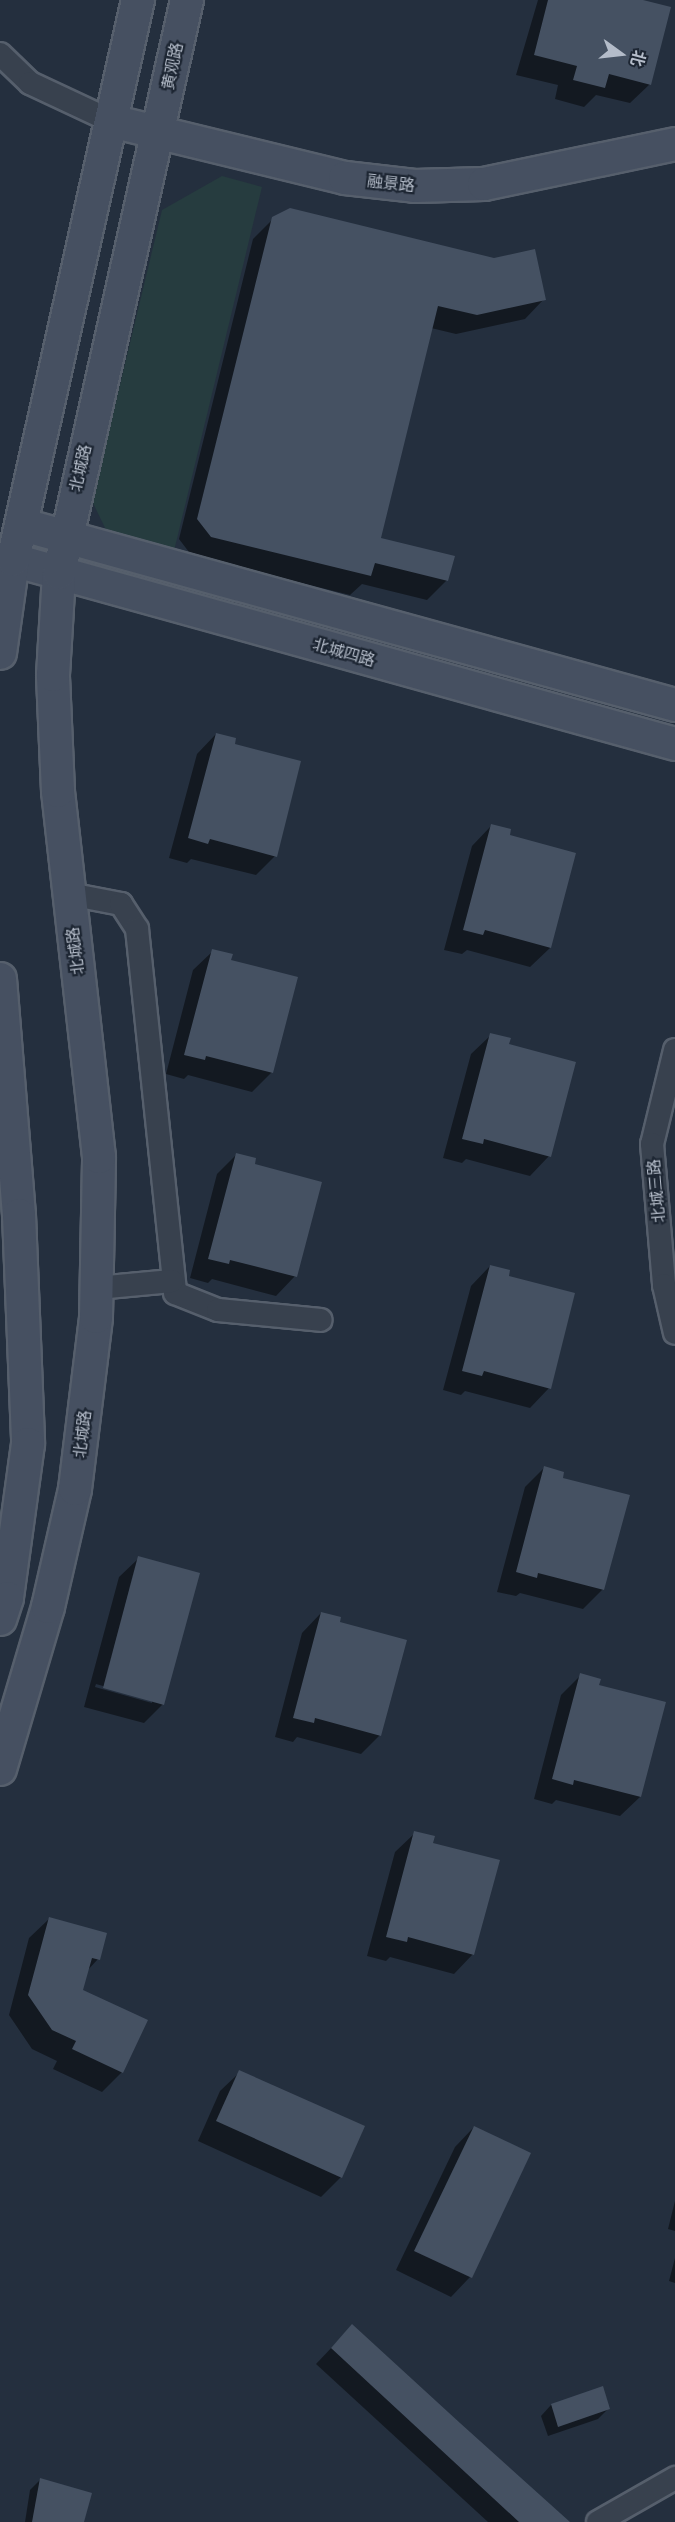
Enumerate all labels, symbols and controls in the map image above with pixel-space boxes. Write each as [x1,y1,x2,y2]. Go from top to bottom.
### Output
north arrow [591,24,651,84]
street label: 黄观路 [158,41,186,91]
text: 北 [627,48,650,69]
street label: 融景路 [366,171,416,195]
street label: 北城路 [65,442,95,494]
street label: 北城四路 [311,634,377,670]
street label: 北城路 [63,926,87,976]
street label: 北城三路 [644,1158,668,1224]
street label: 北城路 [70,1409,94,1459]

